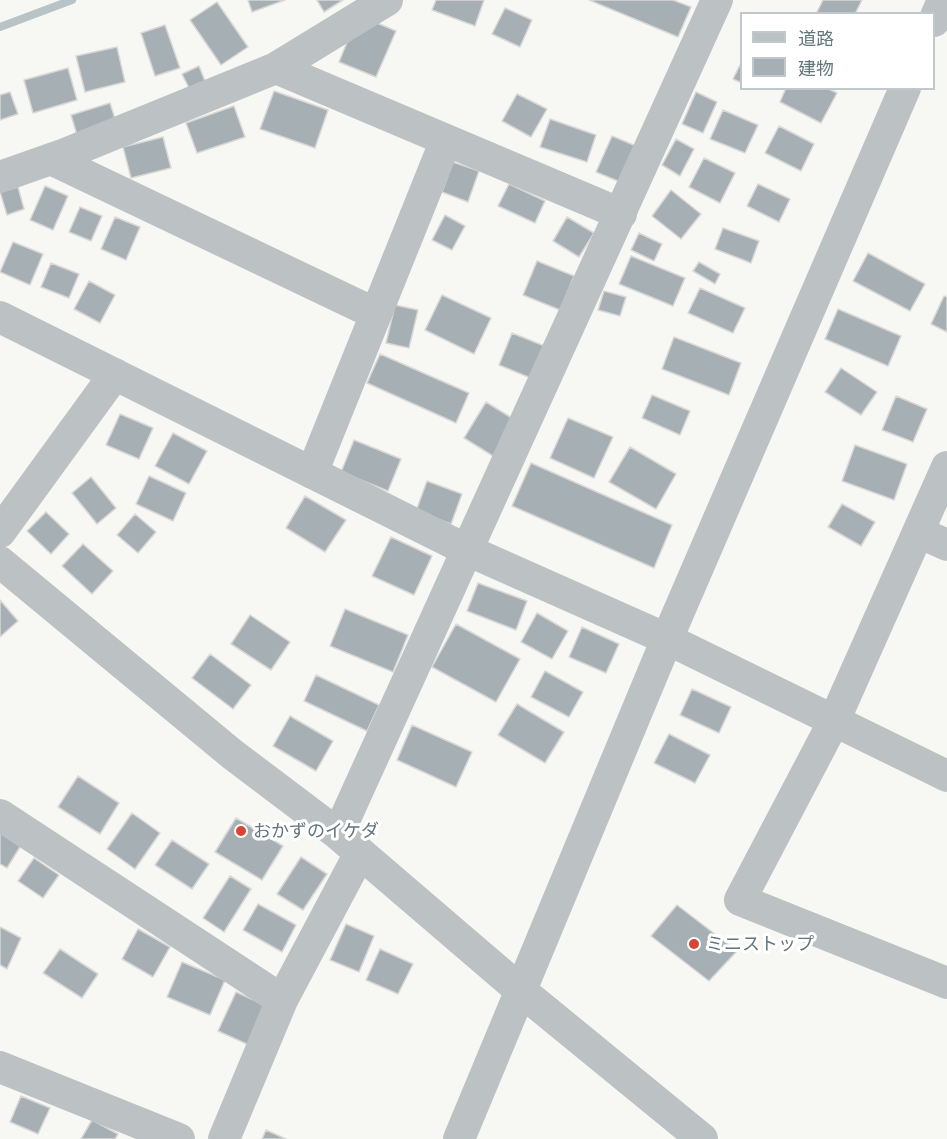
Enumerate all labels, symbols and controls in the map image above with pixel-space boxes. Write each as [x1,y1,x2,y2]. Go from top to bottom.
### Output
legend [740,12,935,90]
text: 道路 [798,27,834,49]
text: 建物 [798,57,834,79]
place label: おかずのイケダ [253,820,379,842]
marker: おかずのイケダ [234,824,248,838]
place label: ミニストップ [706,933,814,955]
marker: ミニストップ [687,937,701,951]

